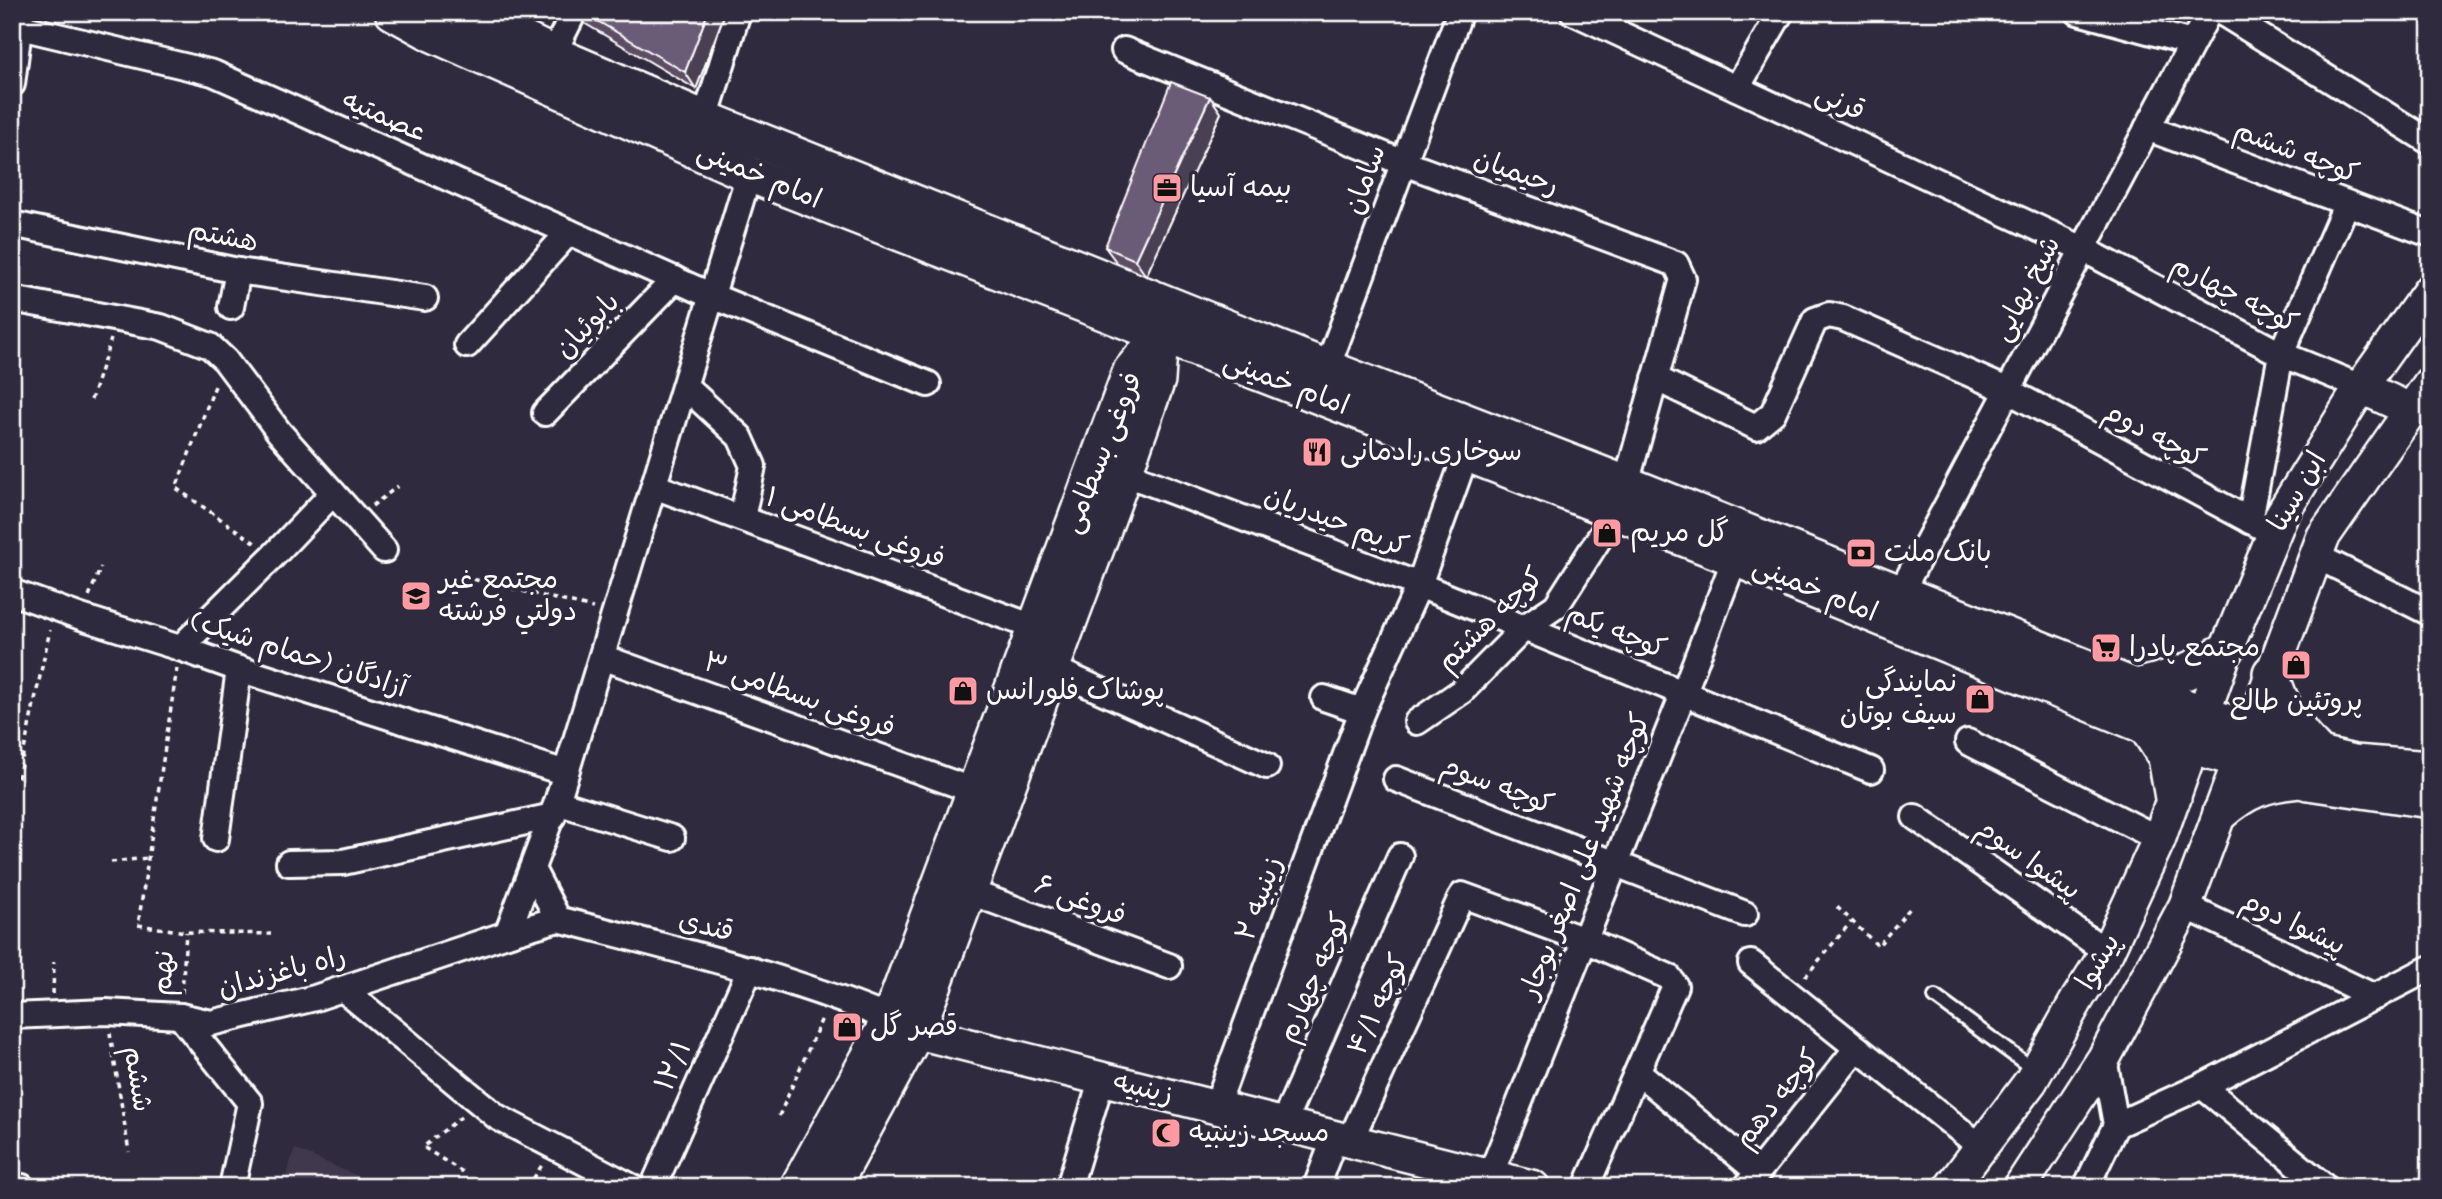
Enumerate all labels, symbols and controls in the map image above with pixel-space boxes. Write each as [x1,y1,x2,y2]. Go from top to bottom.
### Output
street label: قرنی [1809,75,1871,131]
street label: عصمتیه [336,82,432,152]
street label: کوچه ششم [2228,112,2364,195]
street label: امام خمینی [691,133,827,220]
street label: سامان [1336,140,1396,220]
street label: رحیمیان [1468,141,1564,205]
place label: بیمه آسیا [1190,170,1292,207]
office icon: بیمه آسیا [1150,171,1184,205]
street label: هشتم [185,212,261,263]
street label: شیخ بهایی [1984,230,2070,348]
street label: کوچه چهارم [2163,247,2304,344]
street label: بابوئیان [547,285,629,367]
street label: امام خمینی [1217,343,1354,426]
street label: فروغی بسطامی [1054,367,1152,539]
street label: کوچه دوم [2096,394,2211,479]
place label: سوخاری رادمانی [1340,434,1522,471]
restaurant icon: سوخاری رادمانی [1300,435,1334,469]
street label: ابن سینا [2260,445,2336,539]
street label: کریم حیدریان [1258,478,1413,567]
street label: فروغی بسطامی ۱ [760,479,950,579]
place label: گل مریم [1630,515,1729,553]
shop icon: گل مریم [1590,516,1624,550]
place label: بانک ملت [1884,535,1992,572]
bank icon: بانک ملت [1844,536,1878,570]
street label: امام خمینی [1747,548,1883,633]
street label: کوچه هشتم [1429,560,1553,681]
place label: مجتمع غير دولتي فرشته [437,562,577,635]
school or university icon: مجتمع غير دولتي فرشته [399,579,433,613]
street label: کوچه یکم [1560,595,1671,670]
street label: آزادگان (حمام شیک) [184,602,413,709]
place label: مجتمع پادرا [2129,630,2260,667]
supermarket icon: مجتمع پادرا [2089,631,2123,665]
street label: فروغی بسطامی ۳ [698,644,900,748]
shop icon: پروتئین طالع [2279,648,2313,682]
place label: نمایندگی سیف بوتان [1840,665,1957,734]
place label: پوشاک فلورانس [986,673,1165,710]
shop icon: پوشاک فلورانس [946,674,980,708]
shop icon: نمایندگی سیف بوتان [1963,682,1997,716]
place label: پروتئین طالع [2229,684,2363,721]
street label: کوچه شهید علی اصغر بوجار [1511,708,1660,1006]
street label: کوچه سوم [1435,748,1559,825]
street label: پیشوا سوم [1968,810,2088,910]
street label: زینبیه ۲ [1228,852,1292,946]
street label: فروغی ۶ [1029,867,1131,935]
street label: پیشوا دوم [2234,883,2352,966]
street label: قندی [675,902,737,952]
street label: کوچه چهارم [1270,907,1361,1049]
street label: پیشوا [2068,927,2130,997]
street label: راه باغزندان [214,938,350,1008]
street label: کوچه ۴/۱ [1339,948,1419,1062]
street label: نهم [144,949,185,997]
place label: قصر گل [870,1009,958,1046]
shop icon: قصر گل [830,1010,864,1044]
street label: ۱۲/۱ [647,1035,701,1097]
street label: کوچه دهم [1727,1042,1830,1157]
street label: ششم [113,1043,160,1115]
street label: زینبیه [1109,1064,1177,1114]
place label: مسجد زینبیه [1189,1115,1329,1152]
mosque icon: مسجد زینبیه [1149,1116,1183,1150]

